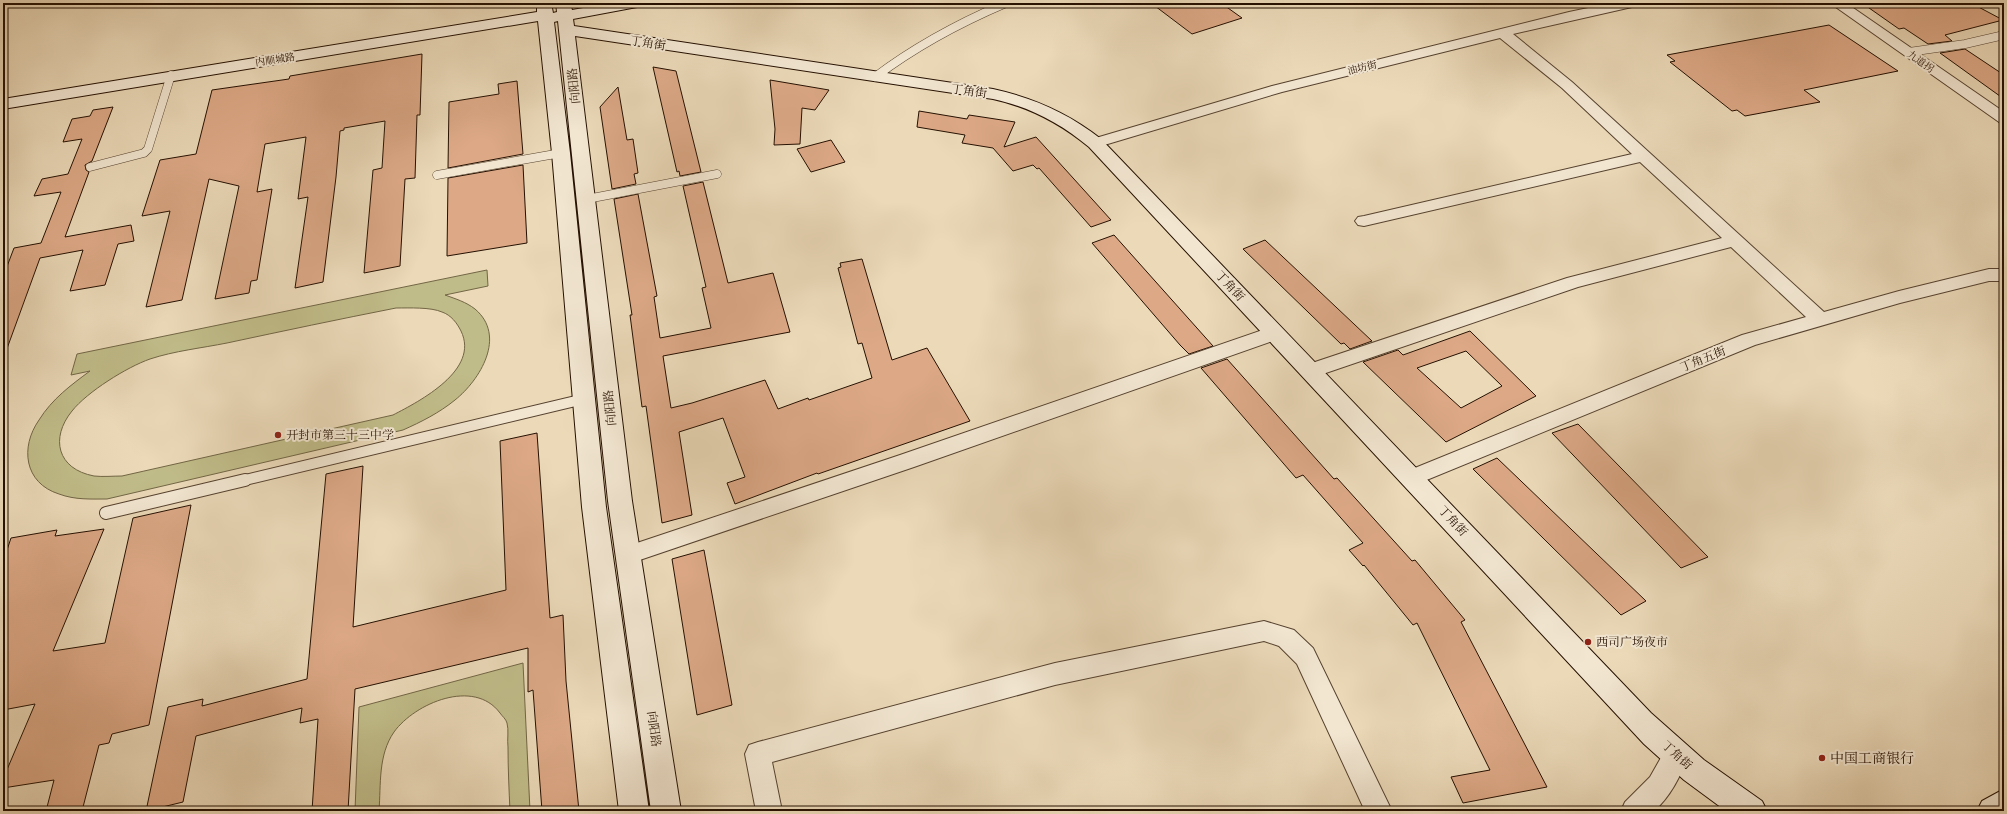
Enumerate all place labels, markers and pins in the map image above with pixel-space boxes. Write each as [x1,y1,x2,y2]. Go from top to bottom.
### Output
place label: 开封市第三十三中学 [286,428,394,444]
marker: 开封市第三十三中学 [273,430,283,440]
place label: 西司广场夜市 [1596,635,1668,651]
marker: 西司广场夜市 [1583,637,1593,647]
place label: 中国工商银行 [1830,750,1914,769]
marker: 中国工商银行 [1817,753,1827,763]

